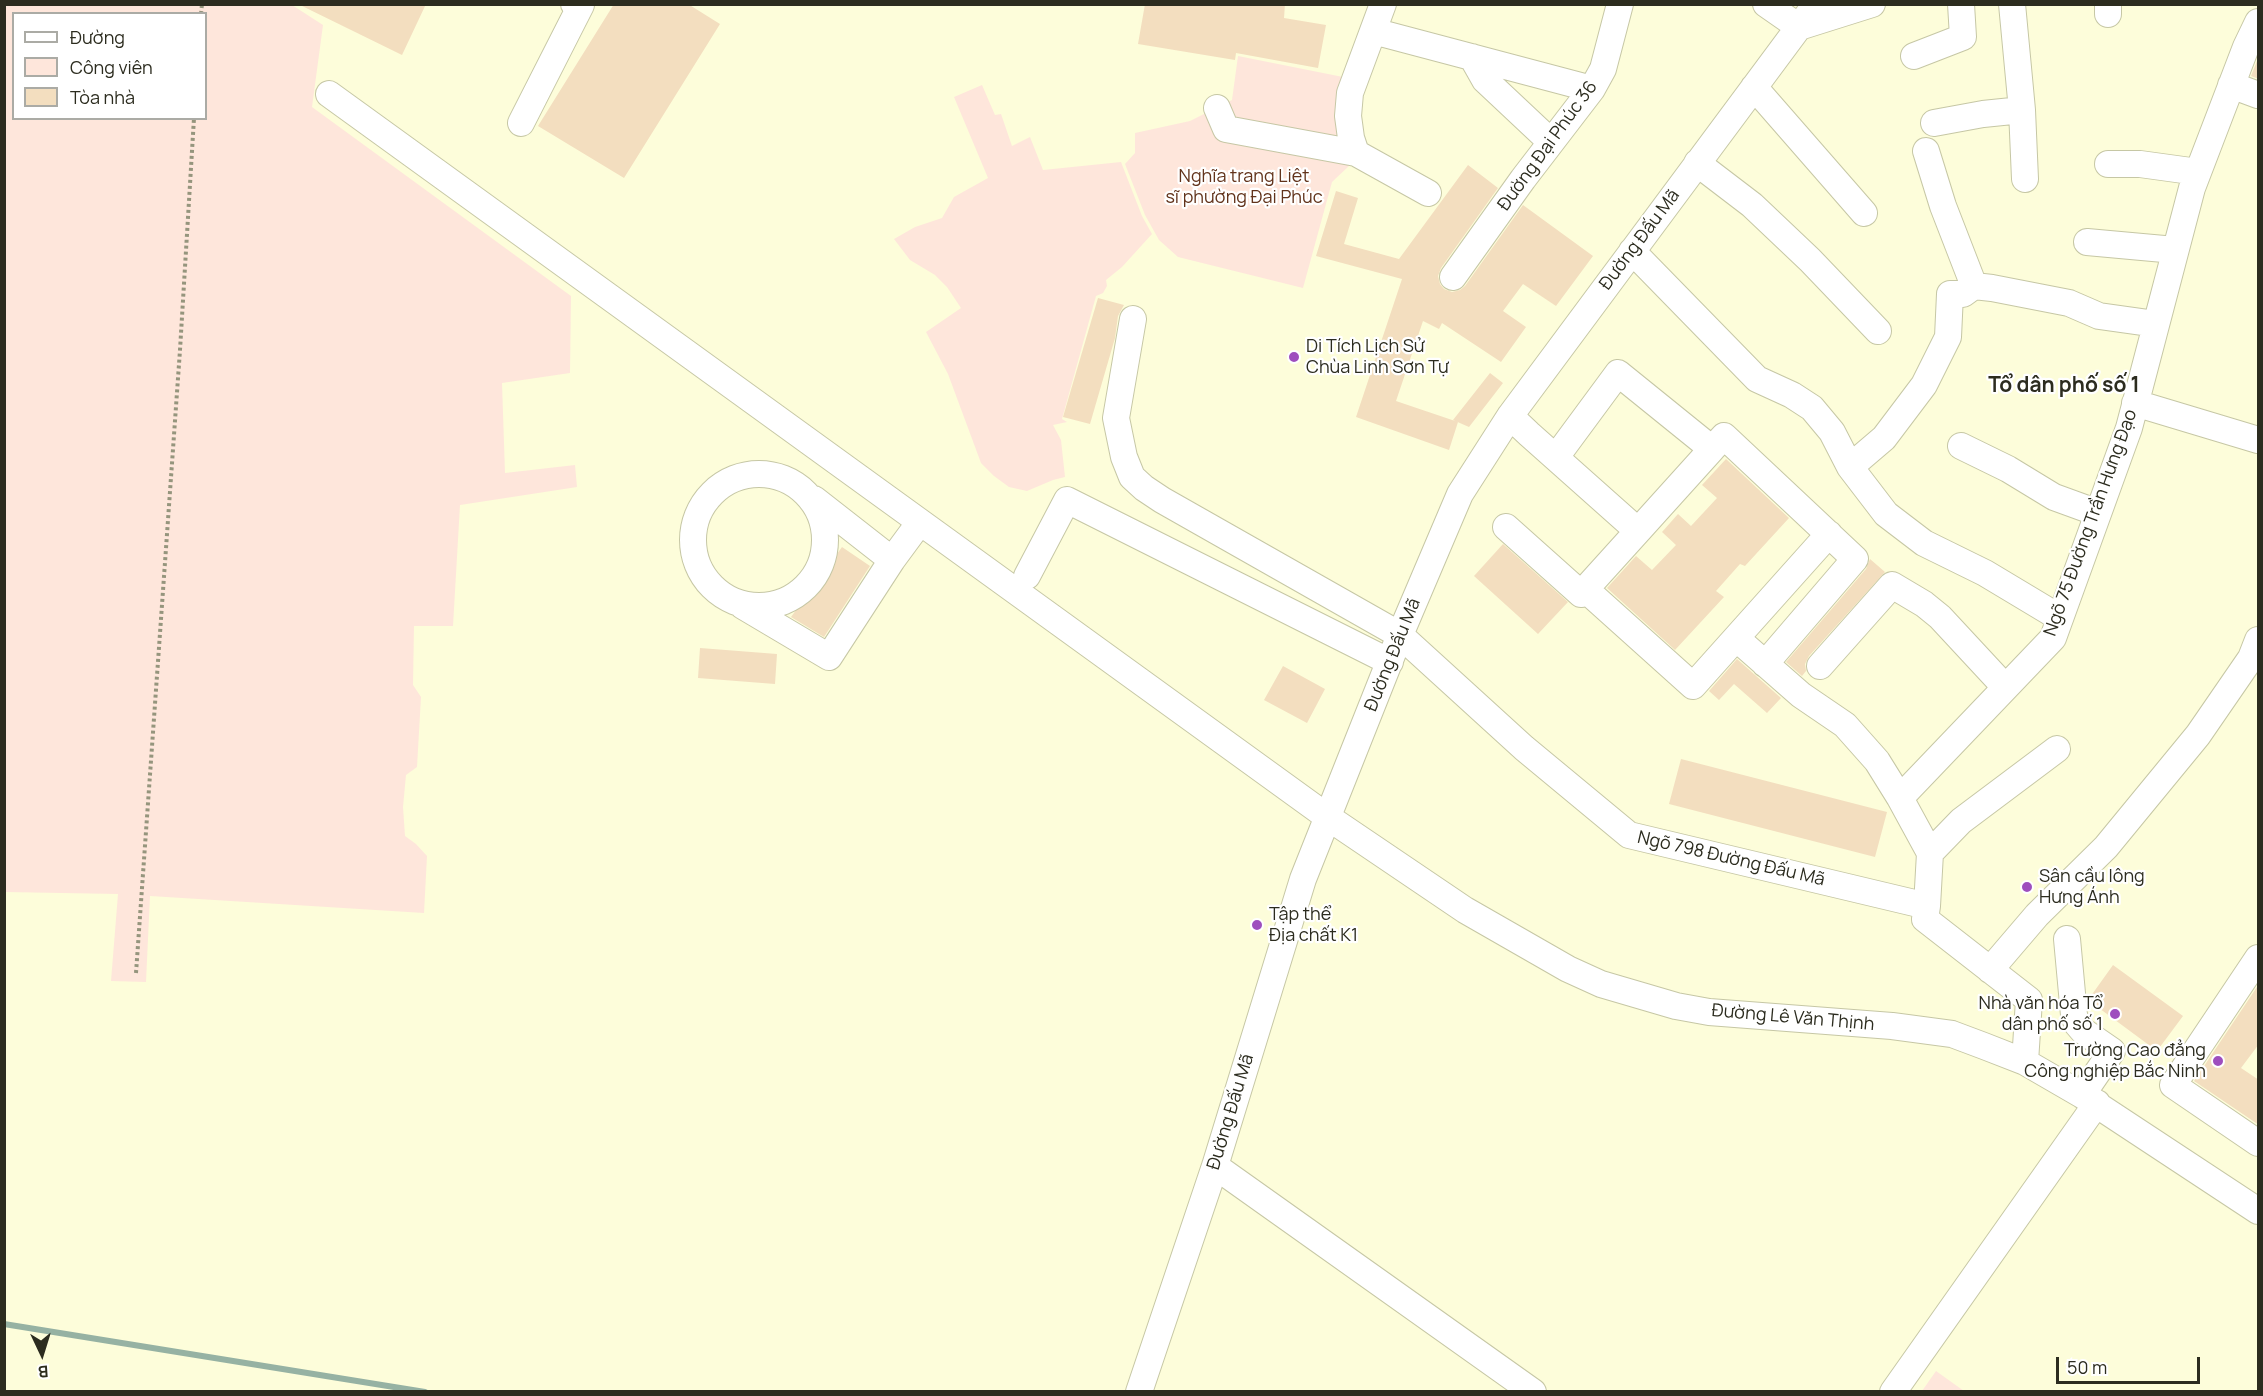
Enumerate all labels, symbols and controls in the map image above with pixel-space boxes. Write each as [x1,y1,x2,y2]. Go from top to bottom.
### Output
legend [12,12,207,120]
text: Đường [70,25,125,49]
text: Công viên [70,55,153,79]
street label: Đường Đại Phúc 36 [1494,77,1602,215]
text: Tòa nhà [70,85,135,109]
park label: Nghĩa trang Liệt sĩ phường Đại Phúc [1165,166,1323,208]
street label: Đường Đấu Mã [1595,186,1685,294]
place label: Di Tích Lịch Sử Chùa Linh Sơn Tự [1306,336,1449,378]
marker: Di Tích Lịch Sử Chùa Linh Sơn Tự [1287,350,1301,364]
district label: Tổ dân phố số 1 [1988,373,2140,399]
street label: Ngõ 75 Đường Trần Hưng Đạo [2040,407,2142,639]
street label: Đường Đấu Mã [1361,595,1425,715]
street label: Ngõ 798 Đường Đấu Mã [1635,827,1827,891]
place label: Sân cầu lông Hưng Ánh [2039,866,2145,908]
marker: Sân cầu lông Hưng Ánh [2020,880,2034,894]
place label: Tập thể Địa chất K1 [1269,904,1358,946]
marker: Tập thể Địa chất K1 [1250,918,1264,932]
place label: Nhà văn hóa Tổ dân phố số 1 [1979,993,2103,1036]
street label: Đường Lê Văn Thịnh [1711,1000,1875,1036]
marker: Nhà văn hóa Tổ dân phố số 1 [2108,1007,2122,1021]
place label: Trường Cao đẳng Công nghiệp Bắc Ninh [2024,1040,2206,1082]
street label: Đường Đấu Mã [1203,1051,1259,1173]
marker: Trường Cao đẳng Công nghiệp Bắc Ninh [2211,1054,2225,1068]
north arrow [12,1324,72,1384]
scale bar [2059,1345,2203,1383]
text: 50 m [2067,1355,2107,1379]
text: B [37,1361,49,1383]

